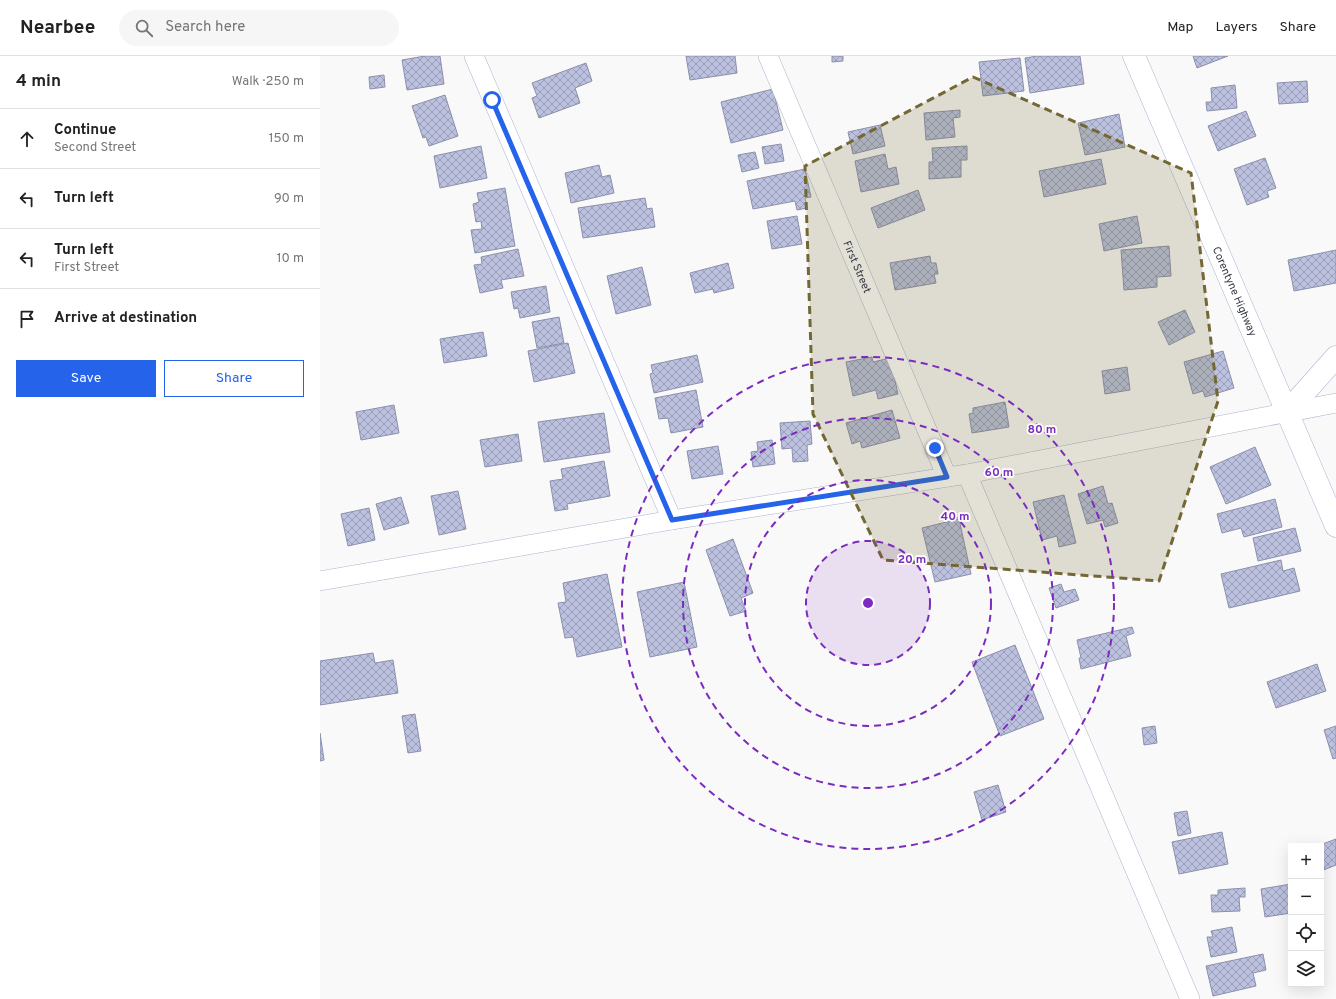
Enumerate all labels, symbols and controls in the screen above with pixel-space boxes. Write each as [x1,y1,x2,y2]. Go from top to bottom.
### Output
search box [119,10,399,46]
text: Nearbee [20,16,95,40]
icon: search [133,17,155,39]
text: Search here [165,18,245,37]
text: Map [1167,19,1193,36]
text: Layers [1215,19,1257,36]
text: Share [1279,19,1316,36]
text: 4 min [16,71,61,93]
text: Walk · 250 m [232,74,304,90]
route start [483,91,501,109]
text: Continue [54,121,116,140]
icon: ahead [16,128,38,150]
text: 150 m [269,131,304,147]
text: Second Street [54,140,136,156]
icon: left [16,188,38,210]
text: Turn left [54,189,114,208]
text: 90 m [274,191,304,207]
street label: First Street [839,239,874,295]
text: Turn left [54,241,114,260]
street label: Corentyne Highway [1209,245,1260,339]
icon: left [16,248,38,270]
text: 10 m [277,251,304,267]
text: First Street [54,260,119,276]
icon: arrive [16,308,38,330]
text: Arrive at destination [54,309,197,328]
button: Save [16,360,156,397]
button: Share [164,360,304,397]
text: 80 m [1028,422,1056,438]
route end [926,439,944,457]
text: 60 m [985,465,1013,481]
text: 40 m [940,509,970,525]
text: 20 m [898,552,926,568]
centre of rings [861,596,875,610]
map controls [1288,843,1324,987]
button: + [1288,843,1324,879]
button: − [1288,879,1324,915]
button: locate [1288,915,1324,951]
button: layers [1288,951,1324,987]

